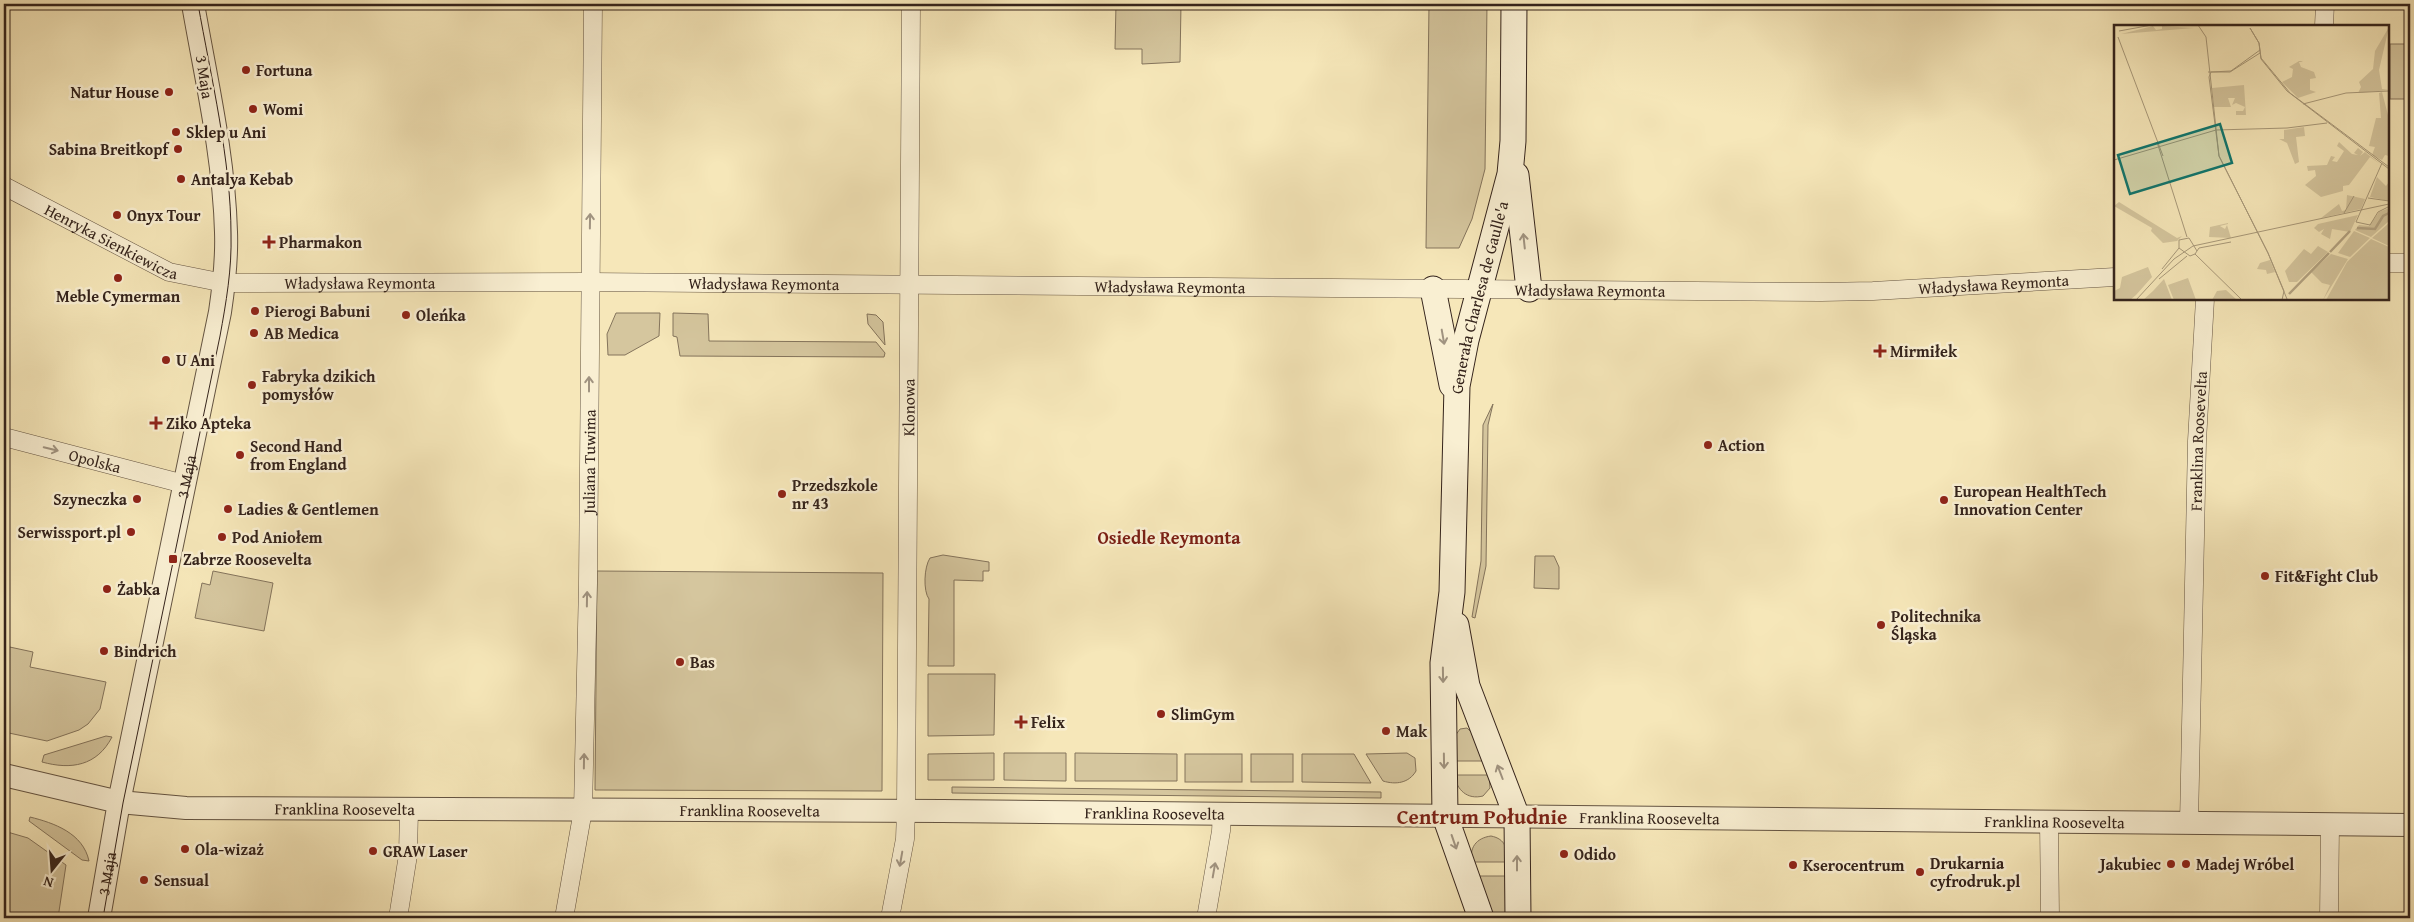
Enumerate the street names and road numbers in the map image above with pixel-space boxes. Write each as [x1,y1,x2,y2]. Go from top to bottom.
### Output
street label: 3 Maja [190,54,220,101]
street label: Henryka Sienkiewicza [40,197,180,286]
street label: Generała Charlesa de Gaulle'a [1445,198,1514,394]
street label: Władysława Reymonta [1917,268,2070,300]
street label: Władysława Reymonta [284,270,436,295]
street label: Władysława Reymonta [688,271,840,296]
street label: Władysława Reymonta [1094,274,1246,299]
street label: Władysława Reymonta [1514,278,1666,303]
street label: Franklina Roosevelta [2184,370,2213,511]
street label: Klonowa [896,378,921,436]
street label: Juliana Tuwima [577,409,602,516]
street label: Opolska [66,442,124,479]
street label: 3 Maja [170,452,202,500]
street label: Franklina Roosevelta [274,796,415,821]
street label: Franklina Roosevelta [679,798,820,823]
street label: Franklina Roosevelta [1084,800,1225,826]
street label: Franklina Roosevelta [1579,805,1720,830]
street label: Franklina Roosevelta [1984,809,2125,834]
street label: 3 Maja [91,850,122,897]

